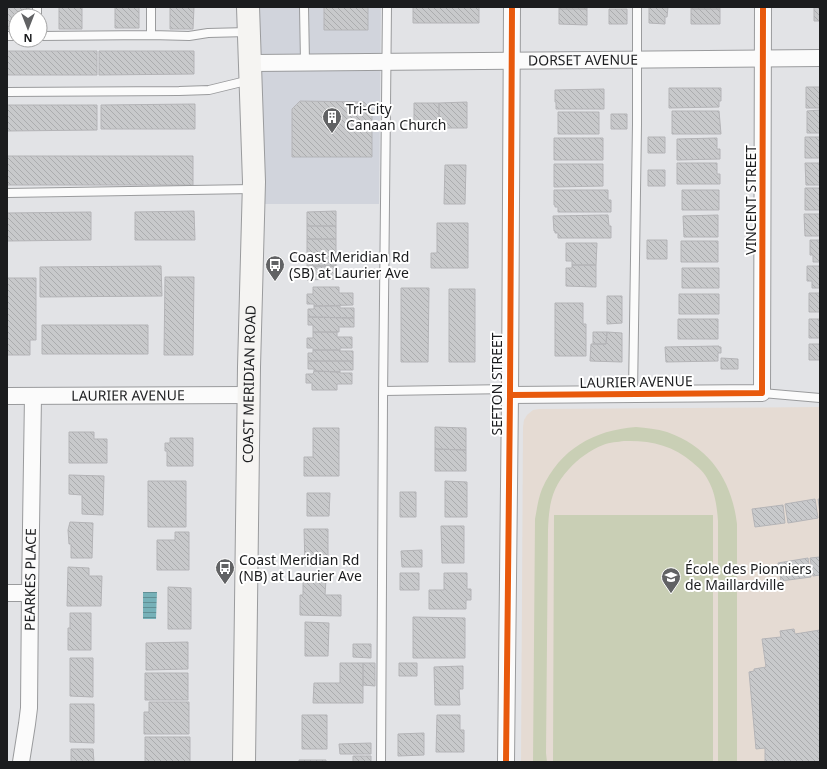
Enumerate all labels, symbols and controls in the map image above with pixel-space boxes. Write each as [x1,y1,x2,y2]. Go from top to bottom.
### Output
north arrow [8,8,48,48]
text: N [24,31,32,46]
street label: DORSET AVENUE [528,50,638,70]
place label: Tri-City Canaan Church [346,99,446,134]
building icon: Tri-City Canaan Church [321,106,343,134]
street label: VINCENT STREET [741,145,760,255]
place label: Coast Meridian Rd (SB) at Laurier Ave [289,247,409,282]
bus stop icon: Coast Meridian Rd (SB) at Laurier Ave [264,254,286,282]
street label: COAST MERIDIAN ROAD [238,305,260,463]
street label: SEFTON STREET [487,332,506,435]
street label: LAURIER AVENUE [579,371,693,392]
street label: LAURIER AVENUE [71,385,185,405]
street label: PEARKES PLACE [20,528,40,631]
place label: Coast Meridian Rd (NB) at Laurier Ave [239,550,362,585]
bus stop icon: Coast Meridian Rd (NB) at Laurier Ave [214,557,236,585]
place label: École des Pionniers de Maillardville [685,559,812,594]
school or university icon: École des Pionniers de Maillardville [660,566,682,594]

